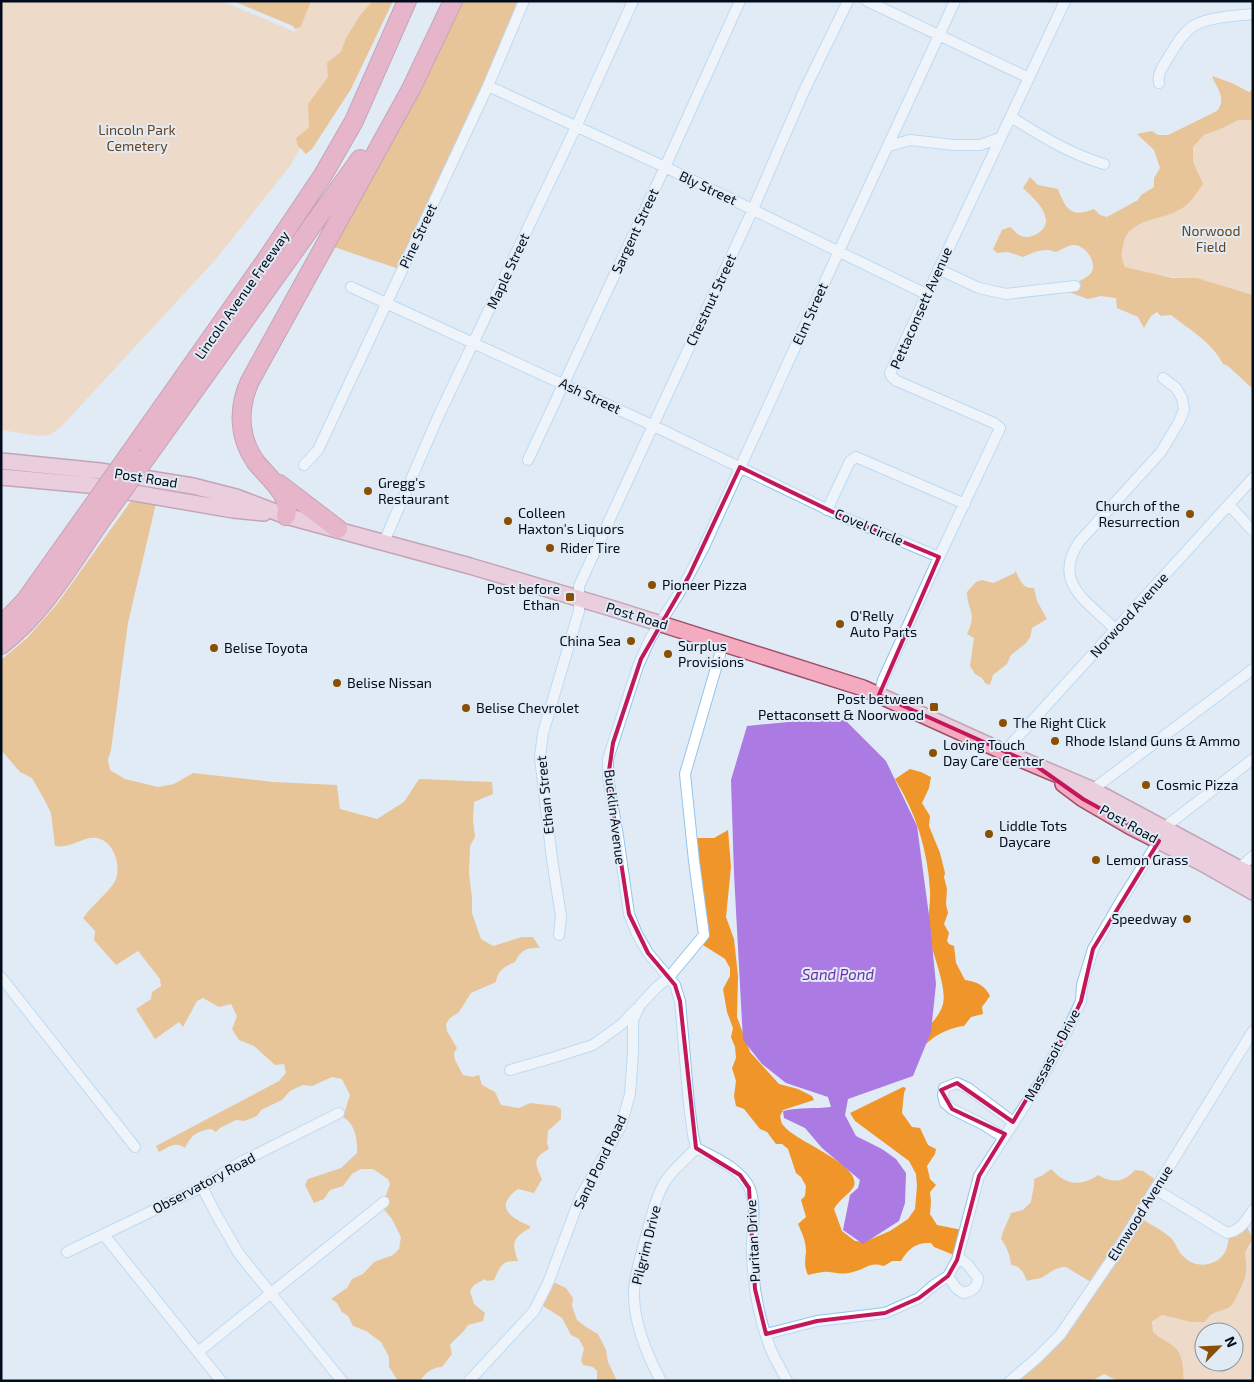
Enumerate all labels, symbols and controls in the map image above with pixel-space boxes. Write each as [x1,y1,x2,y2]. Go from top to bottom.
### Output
park label: Lincoln Park Cemetery [98,121,176,154]
street label: Bly Street [677,167,740,208]
street label: Sargent Street [607,186,662,276]
street label: Pine Street [395,201,440,271]
park label: Norwood Field [1182,222,1240,255]
street label: Lincoln Avenue Freeway [191,227,293,362]
street label: Maple Street [483,230,533,311]
street label: Pettaconsett Avenue [886,244,955,371]
street label: Chestnut Street [682,251,739,348]
street label: Elm Street [788,280,831,348]
street label: Ash Street [557,374,624,417]
street label: Post Road [113,464,179,491]
place label: Gregg's Restaurant [378,474,449,507]
marker: Gregg's Restaurant [362,485,374,497]
place label: Church of the Resurrection [1096,497,1180,530]
place label: Colleen Haxton's Liquors [518,504,624,537]
street label: Covel Circle [832,504,906,549]
marker: Church of the Resurrection [1184,508,1196,520]
marker: Colleen Haxton's Liquors [502,515,514,527]
place label: Rider Tire [560,539,620,556]
marker: Rider Tire [544,542,556,554]
street label: Norwood Avenue [1086,569,1171,661]
place label: Pioneer Pizza [662,576,747,593]
marker: Pioneer Pizza [646,579,658,591]
place label: Post before Ethan [487,580,560,613]
marker: Post before Ethan [564,591,576,603]
street label: Post Road [604,598,670,633]
place label: O'Relly Auto Parts [850,607,917,640]
marker: O'Relly Auto Parts [834,618,846,630]
place label: China Sea [559,632,621,649]
marker: China Sea [625,635,637,647]
place label: Surplus Provisions [678,637,744,670]
place label: Belise Toyota [224,639,308,656]
marker: Belise Toyota [208,642,220,654]
marker: Surplus Provisions [662,648,674,660]
place label: Belise Nissan [347,674,432,691]
marker: Belise Nissan [331,677,343,689]
place label: Post between Pettaconsett & Noorwood [758,690,924,723]
place label: Belise Chevrolet [476,699,579,716]
marker: Post between Pettaconsett & Noorwood [928,701,940,713]
marker: Belise Chevrolet [460,702,472,714]
place label: The Right Click [1013,714,1106,731]
marker: The Right Click [997,717,1009,729]
place label: Rhode Island Guns & Ammo [1065,732,1240,749]
marker: Rhode Island Guns & Ammo [1049,735,1061,747]
place label: Loving Touch Day Care Center [943,736,1044,769]
marker: Loving Touch Day Care Center [927,747,939,759]
street label: Ethan Street [532,755,557,835]
street label: Bucklin Avenue [601,768,630,866]
place label: Cosmic Pizza [1156,776,1238,793]
marker: Cosmic Pizza [1140,779,1152,791]
street label: Post Road [1097,801,1161,846]
place label: Liddle Tots Daycare [999,817,1067,850]
marker: Liddle Tots Daycare [983,828,995,840]
place label: Lemon Grass [1106,851,1188,868]
marker: Lemon Grass [1090,854,1102,866]
place label: Speedway [1111,910,1178,927]
marker: Speedway [1181,913,1193,925]
water label: Sand Pond [802,965,874,983]
street label: Massasoit Drive [1020,1006,1083,1104]
street label: Sand Pond Road [569,1112,630,1212]
street label: Observatory Road [149,1148,258,1217]
street label: Elmwood Avenue [1103,1162,1176,1264]
street label: Puritan Drive [742,1199,763,1283]
street label: Pilgrim Drive [627,1203,664,1286]
north arrow [1194,1322,1244,1372]
text: N [1222,1333,1241,1350]

